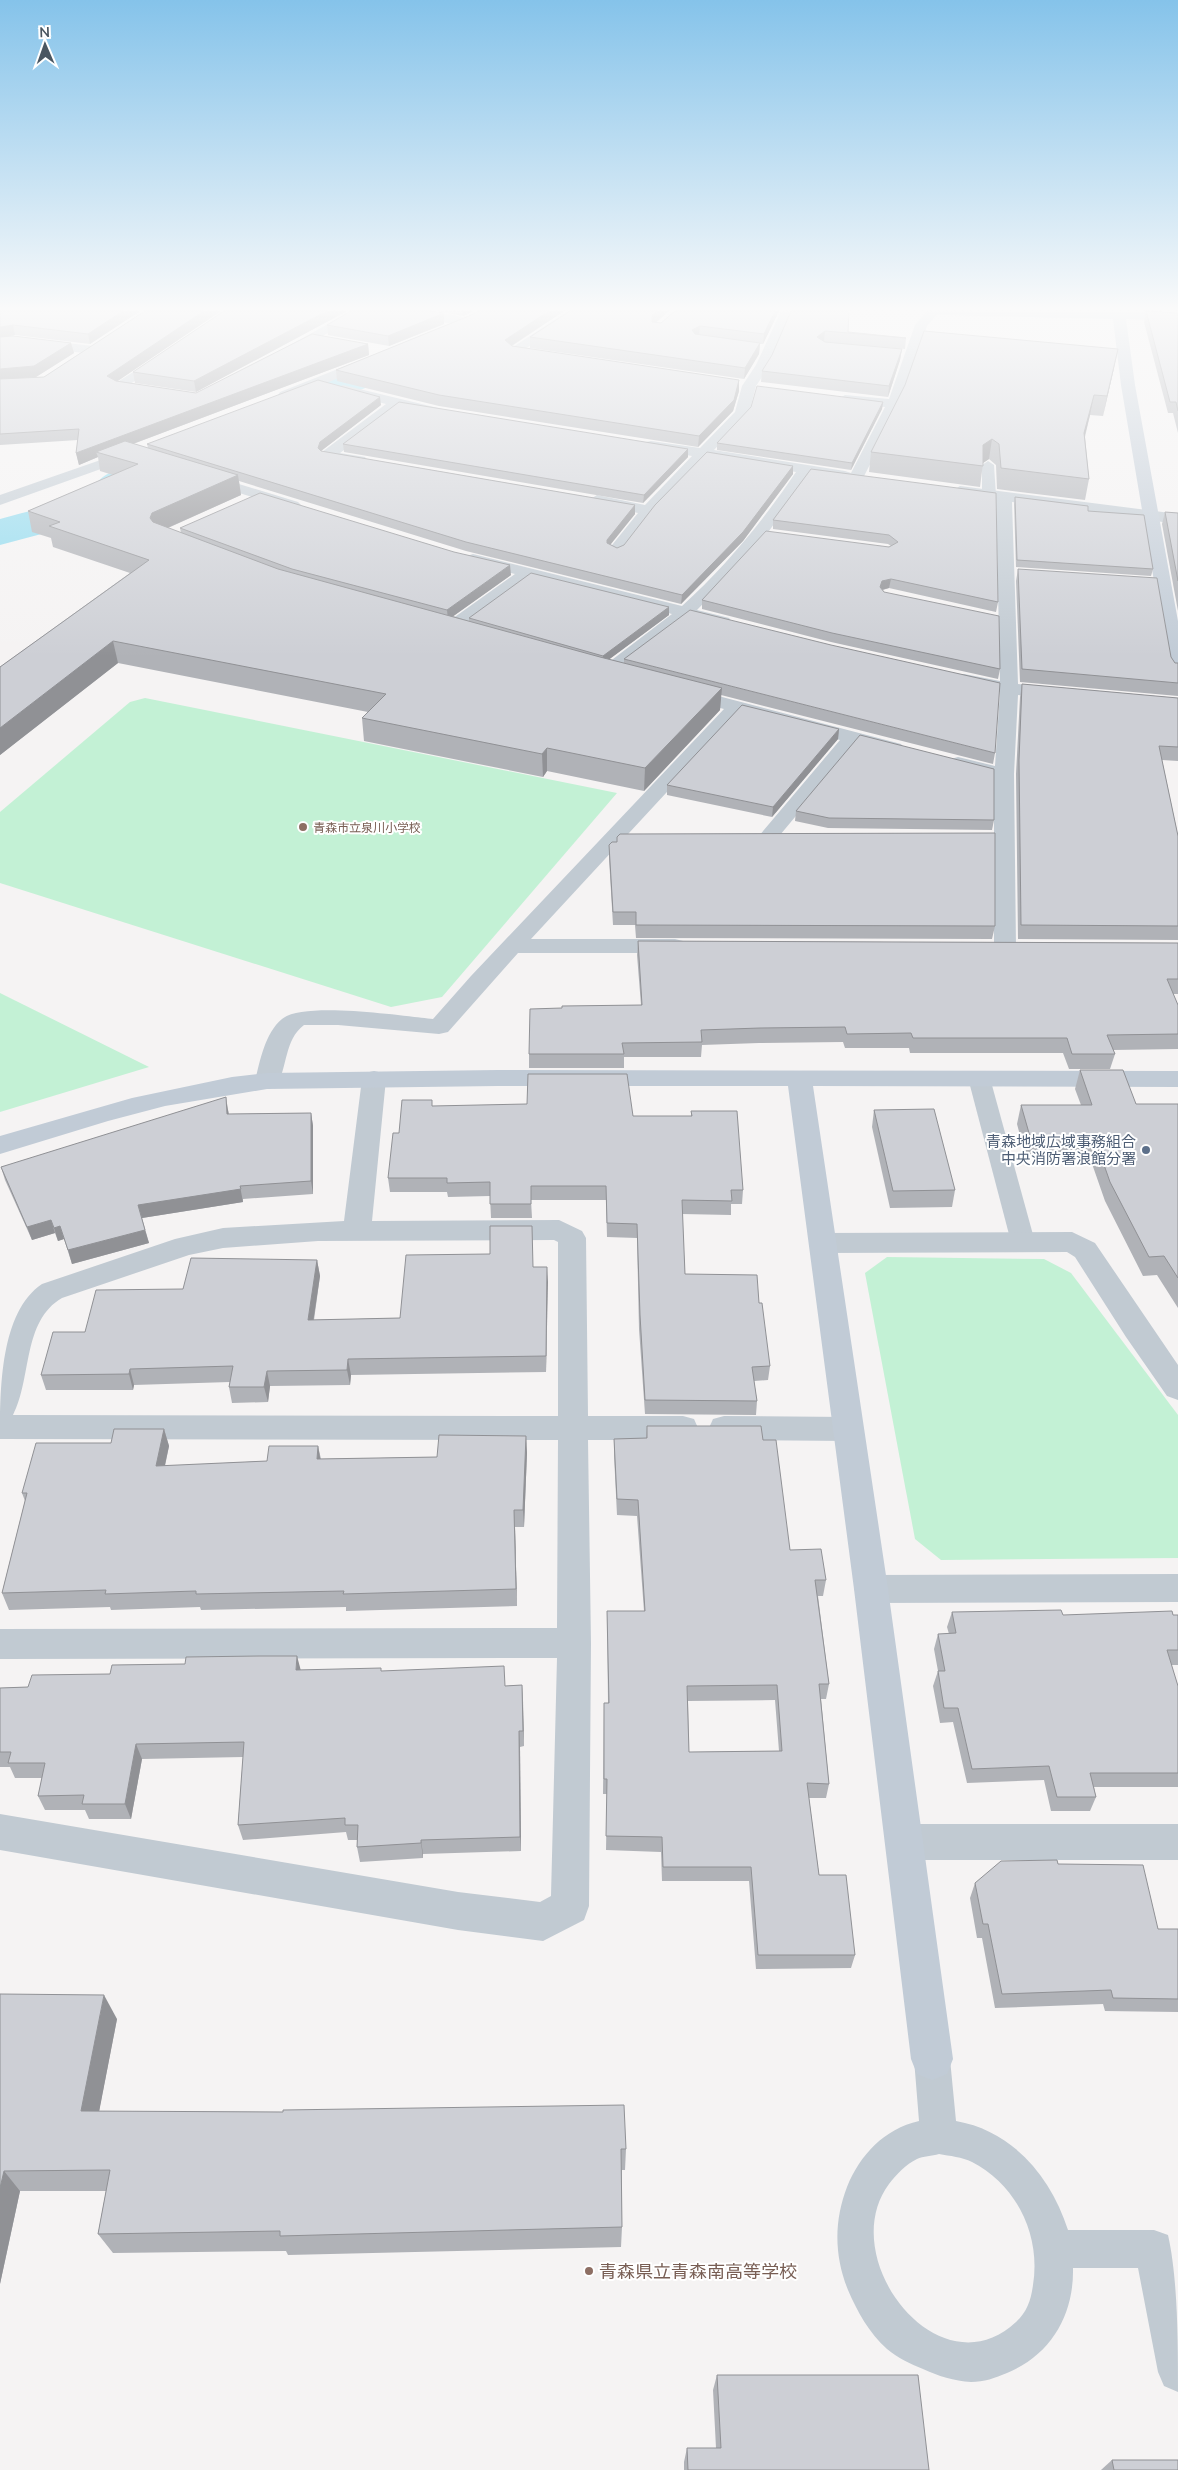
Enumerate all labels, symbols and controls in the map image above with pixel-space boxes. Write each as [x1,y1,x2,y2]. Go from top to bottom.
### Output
north arrow [20,20,70,70]
text: N [39,23,50,41]
place label: 青森市立泉川小学校 [313,820,421,835]
marker: 青森市立泉川小学校 [297,821,309,833]
place label: 青森地域広域事務組合 中央消防署浪館分署 [986,1132,1136,1168]
marker: 青森地域広域事務組合 中央消防署浪館分署 [1140,1144,1152,1156]
place label: 青森県立青森南高等学校 [599,2260,797,2283]
marker: 青森県立青森南高等学校 [583,2265,595,2277]

